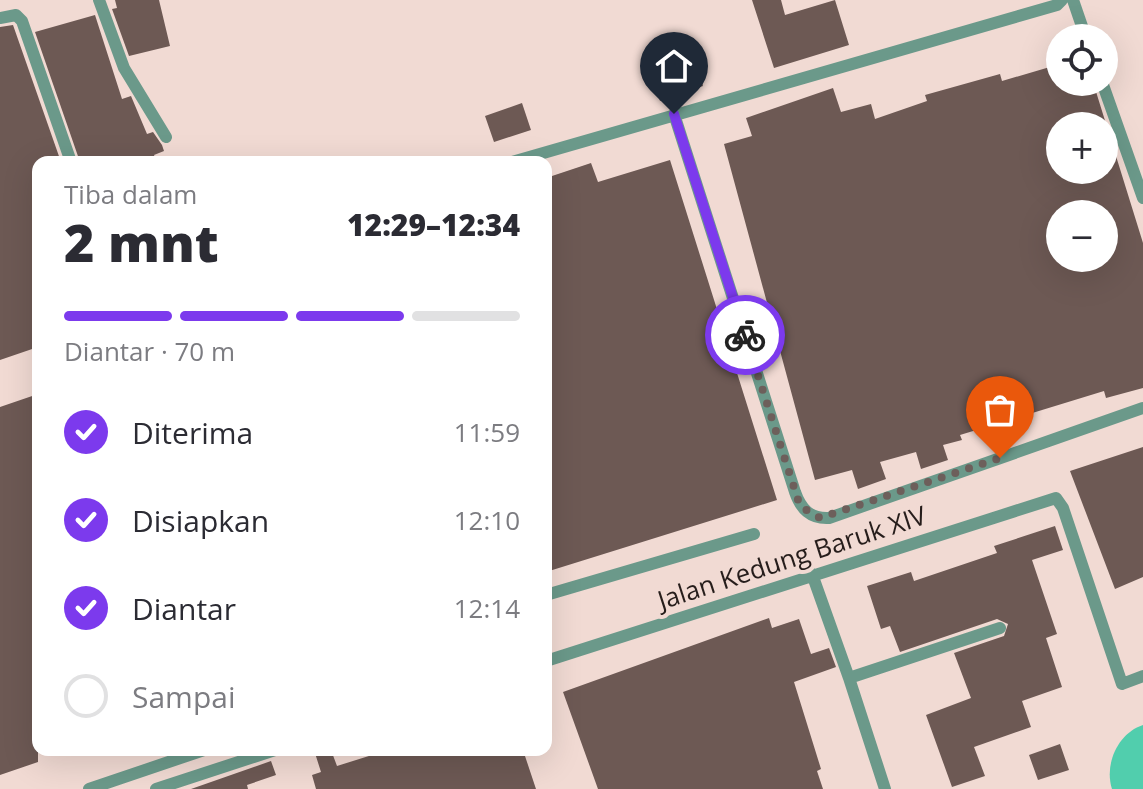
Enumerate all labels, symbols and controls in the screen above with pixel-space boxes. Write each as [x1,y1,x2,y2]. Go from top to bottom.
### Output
map controls [1046,24,1118,272]
button: locate [1046,24,1118,96]
pin [640,32,708,114]
icon: home [652,44,696,88]
button: + [1046,112,1118,184]
text: Tiba dalam [64,176,197,212]
button: − [1046,200,1118,272]
text: 12:29–12:34 [347,204,520,245]
text: 2 mnt [64,206,219,277]
courier [705,295,785,375]
icon: bike [723,313,767,357]
text: Diantar · 70 m [64,333,235,369]
pin [966,376,1034,458]
icon: bag [978,388,1022,432]
icon: check [64,410,108,454]
text: Diterima [132,412,253,453]
text: 11:59 [454,414,520,450]
street label: Jalan Kedung Baruk XIV [650,496,931,618]
icon: check [64,498,108,542]
text: Disiapkan [132,500,269,541]
text: 12:10 [454,502,520,538]
icon: check [64,586,108,630]
text: Diantar [132,588,236,629]
text: 12:14 [454,590,520,626]
text: Sampai [132,676,236,717]

